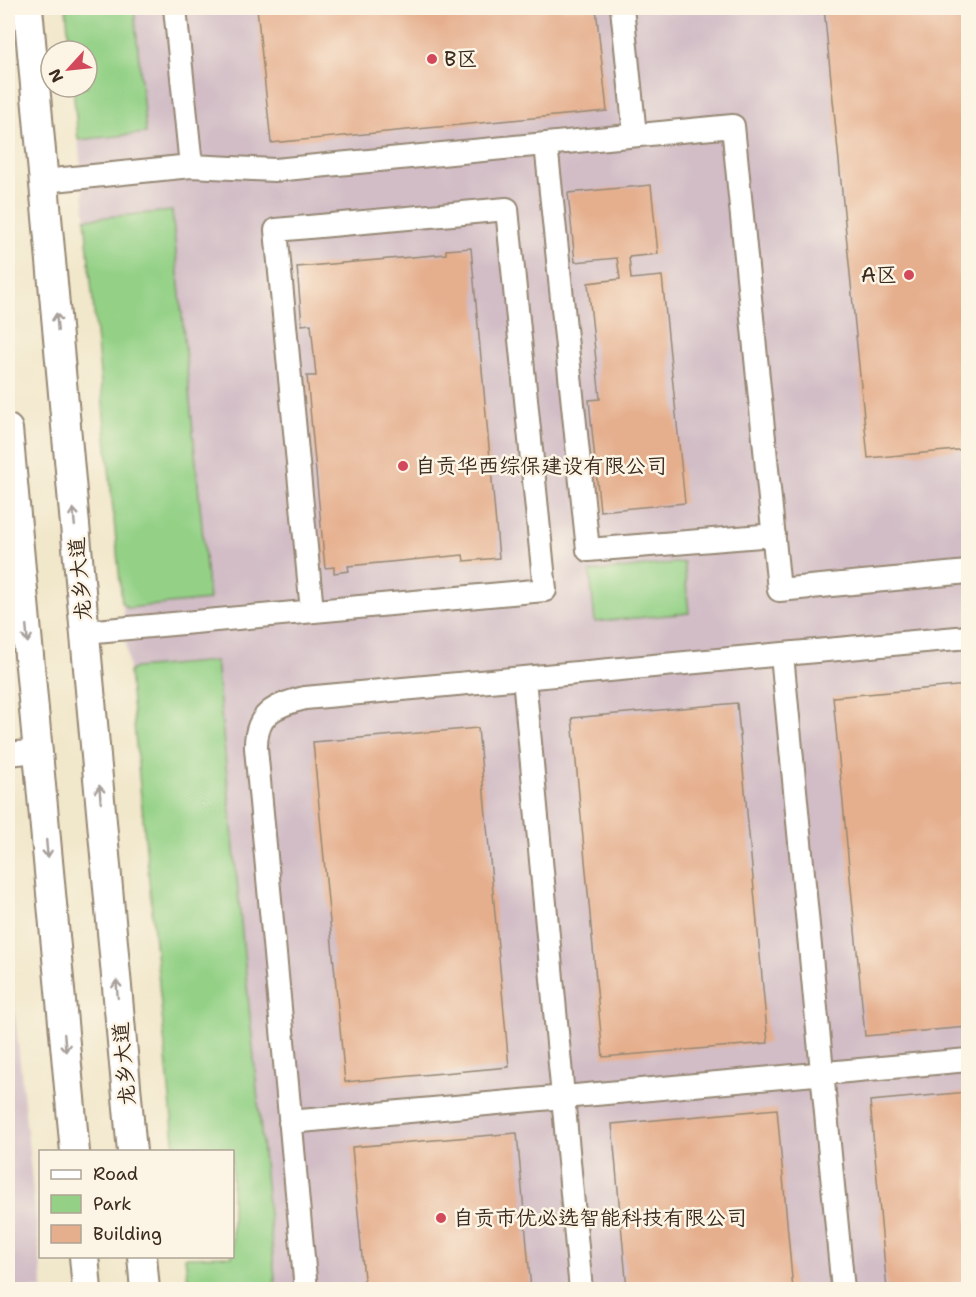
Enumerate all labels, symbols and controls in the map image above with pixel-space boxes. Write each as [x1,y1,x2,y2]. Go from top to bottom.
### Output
north arrow [39,39,99,99]
place label: B区 [444,45,477,73]
marker: B区 [425,52,439,66]
text: N [44,65,68,86]
place label: A区 [861,261,897,289]
marker: A区 [902,268,916,282]
one-way arrow [51,313,62,333]
place label: 自贡华西综保建设有限公司 [415,452,667,480]
marker: 自贡华西综保建设有限公司 [396,459,410,473]
one-way arrow [68,507,79,527]
street label: 龙乡大道 [62,536,98,622]
one-way arrow [22,624,33,643]
one-way arrow [94,785,105,805]
one-way arrow [42,839,53,859]
one-way arrow [111,979,122,999]
street label: 龙乡大道 [106,1021,142,1107]
one-way arrow [60,1033,71,1053]
legend [39,1150,234,1258]
text: Road [93,1162,138,1186]
text: Park [93,1192,132,1216]
place label: 自贡市优必选智能科技有限公司 [453,1204,747,1232]
marker: 自贡市优必选智能科技有限公司 [434,1211,448,1225]
text: Building [93,1222,162,1246]

